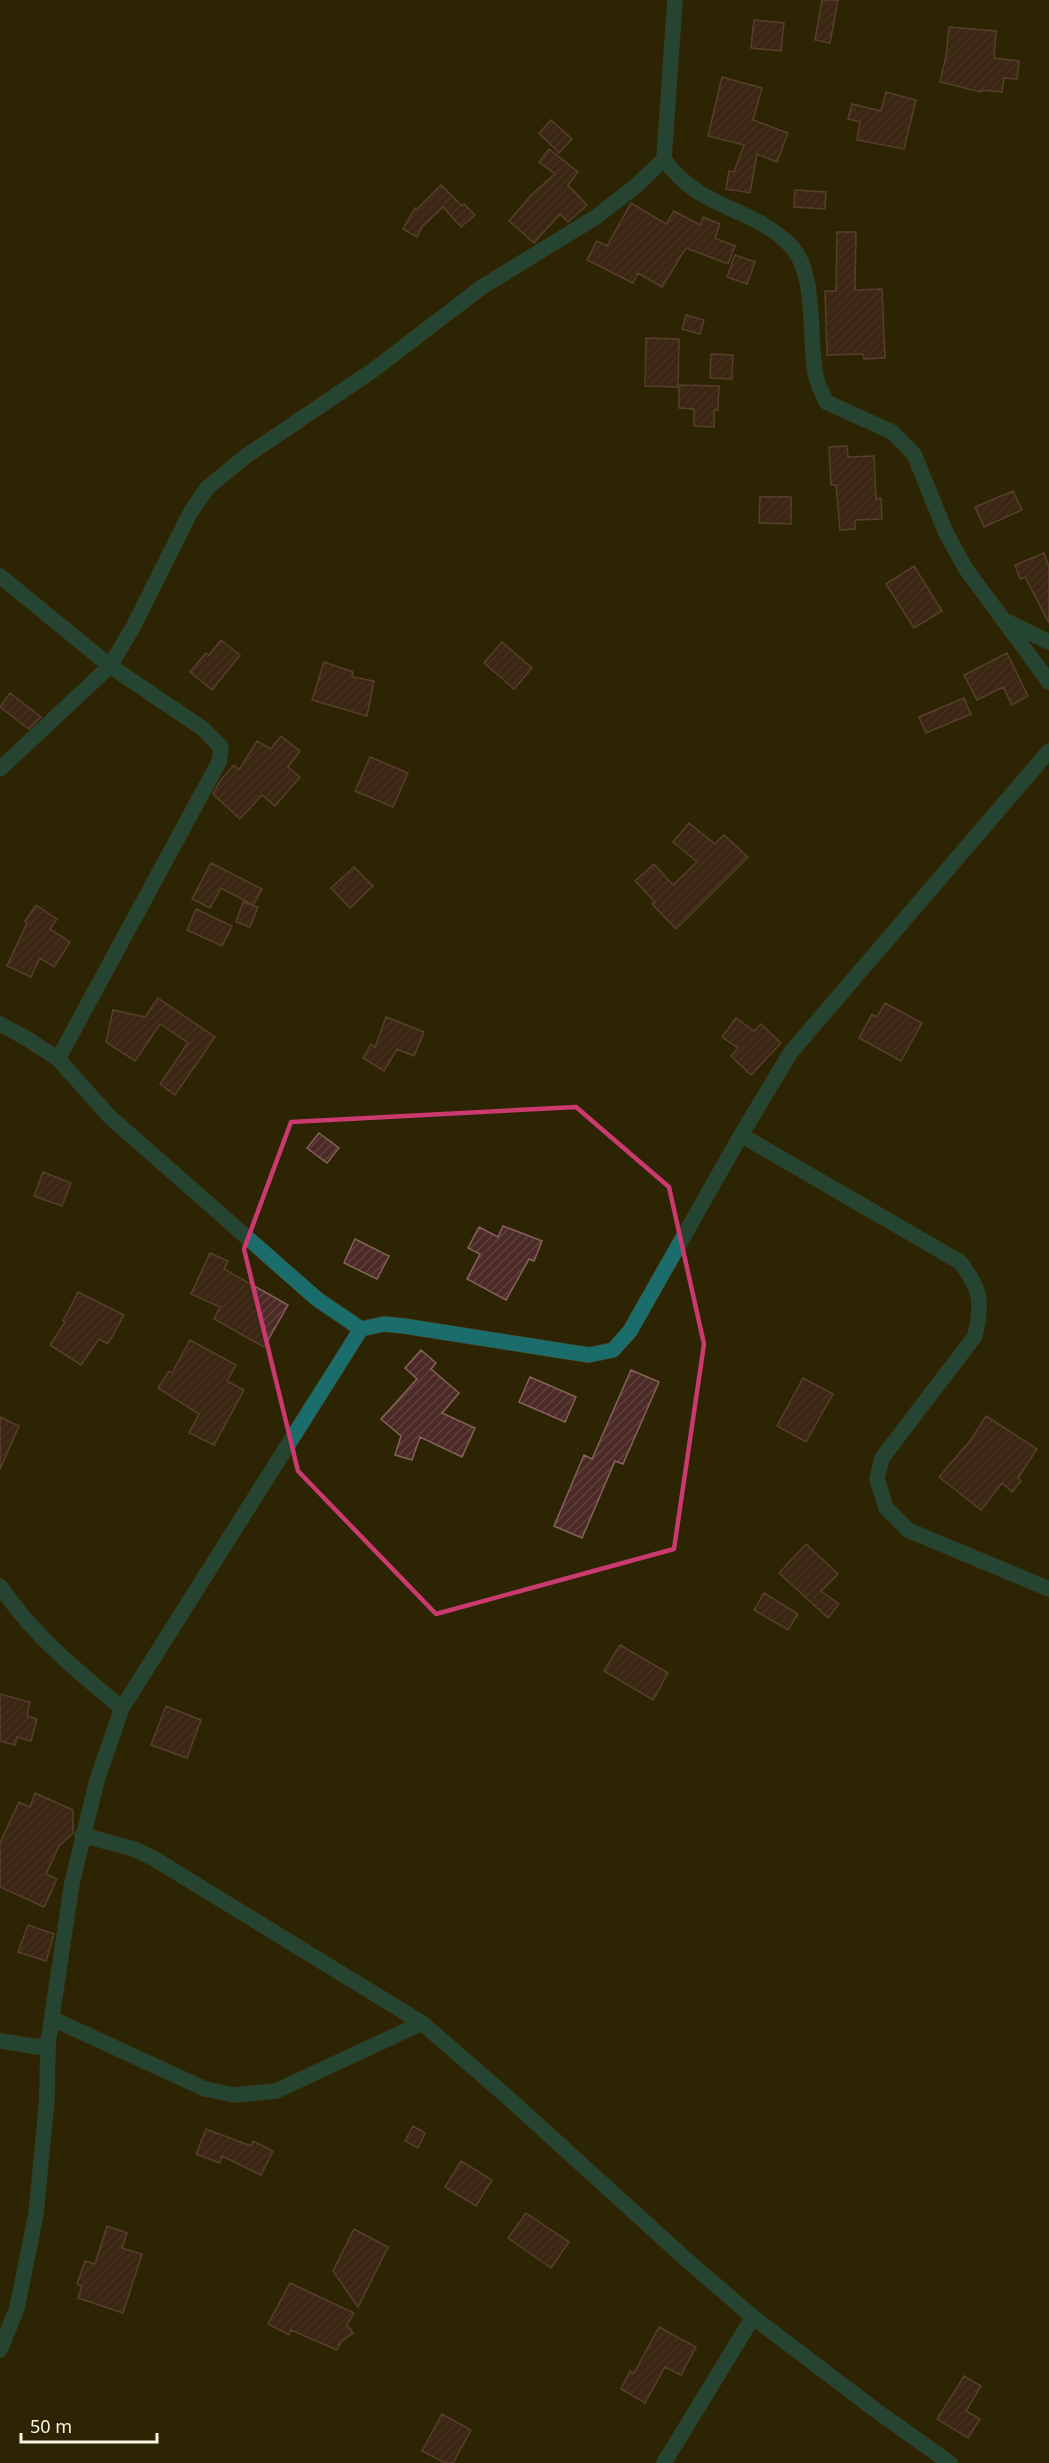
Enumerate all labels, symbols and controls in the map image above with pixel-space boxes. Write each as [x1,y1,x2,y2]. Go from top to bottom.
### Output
scale bar [21,2406,158,2444]
text: 50 m [30,2414,72,2438]

